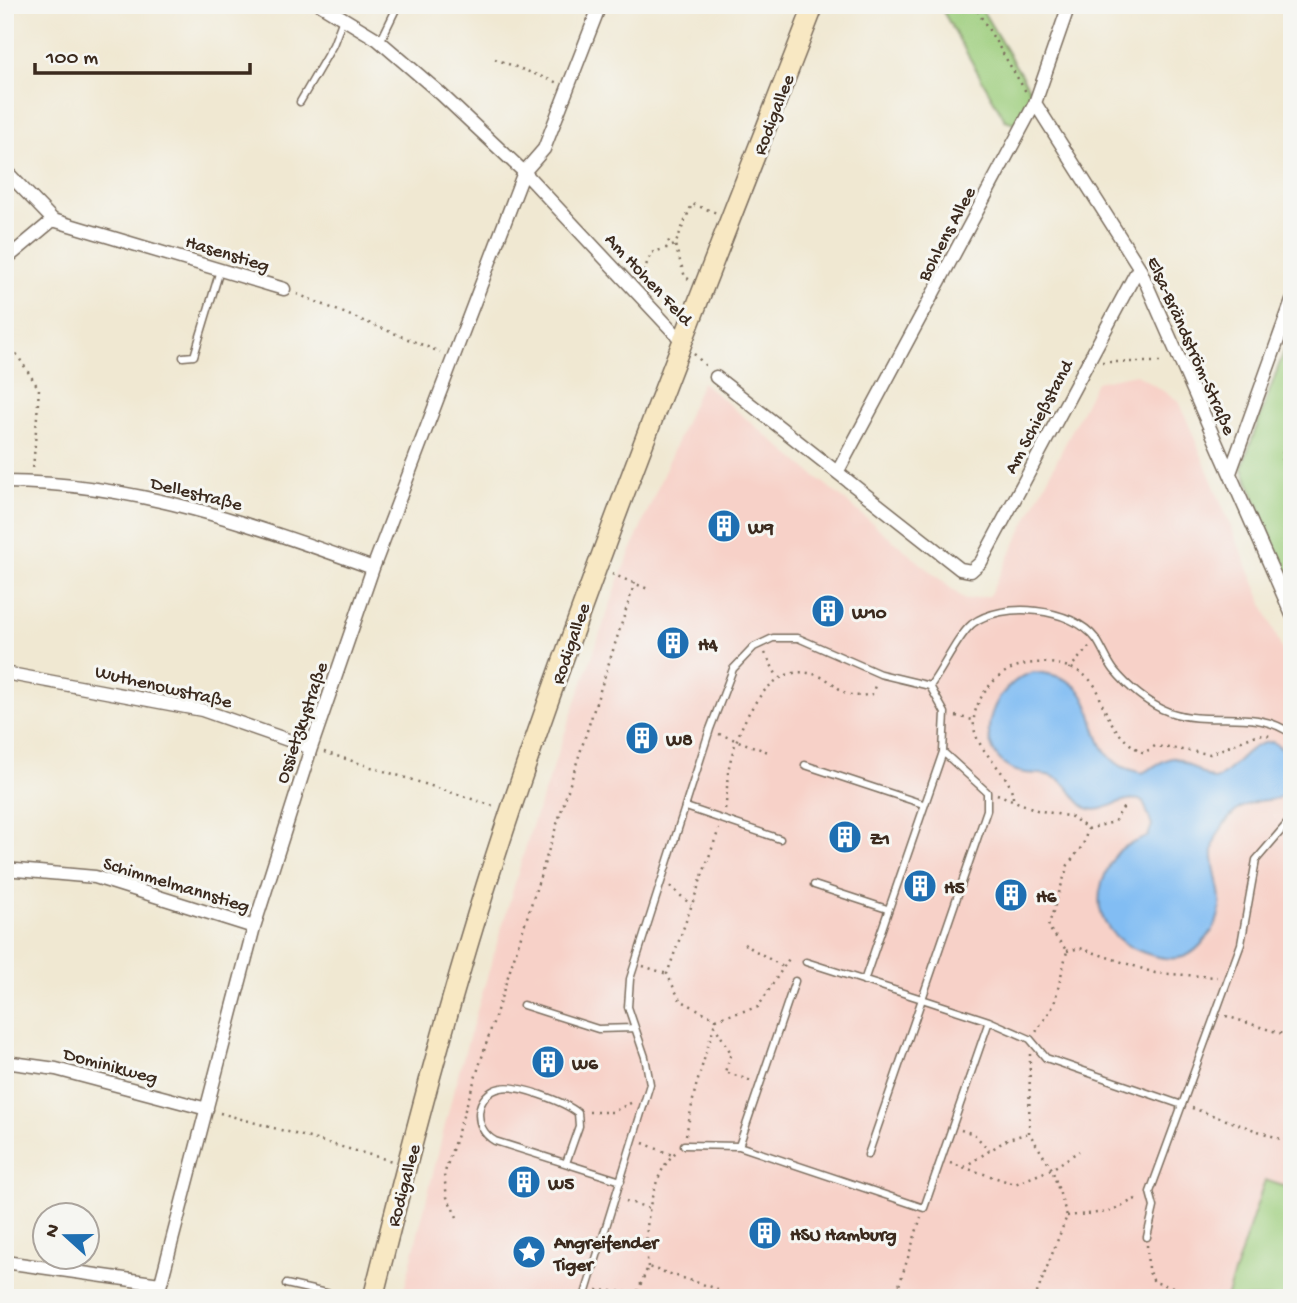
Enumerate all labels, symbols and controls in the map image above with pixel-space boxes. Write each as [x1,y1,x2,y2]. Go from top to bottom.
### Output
scale bar [35,32,250,76]
text: 100 m [45,47,98,72]
street label: Rodigallee [749,72,801,159]
street label: Bohlens Allee [913,183,983,287]
street label: Am Hohen Feld [599,229,697,333]
street label: Hasenstieg [182,232,272,279]
street label: Elsa-Brändström-Straße [1140,254,1240,439]
street label: Am Schießstand [1000,355,1081,478]
street label: Dellestraße [146,472,245,518]
building icon: W9 [705,507,743,545]
place label: W9 [747,518,774,541]
building icon: W10 [809,592,847,630]
street label: Rodigallee [548,600,597,688]
place label: W10 [851,603,887,626]
building icon: H4 [654,624,692,662]
place label: H4 [698,635,719,658]
street label: Ossietzkystraße [272,659,335,787]
street label: Wuthenowstraße [93,661,234,715]
building icon: W8 [623,719,661,757]
place label: W8 [665,730,693,753]
building icon: Z1 [826,818,864,856]
place label: Z1 [870,829,890,852]
street label: Schimmelmannstieg [100,853,252,920]
building icon: H5 [901,867,939,905]
building icon: H6 [992,876,1030,914]
place label: H5 [944,878,965,901]
place label: H6 [1036,887,1057,910]
street label: Dominikweg [58,1043,160,1091]
building icon: W6 [529,1043,567,1081]
place label: W6 [571,1054,598,1077]
street label: Rodigallee [383,1142,427,1230]
building icon: W5 [505,1163,543,1201]
place label: W5 [547,1174,574,1197]
north arrow [32,1202,102,1272]
building icon: HSU Hamburg [746,1214,784,1252]
text: N [40,1221,66,1241]
place label: HSU Hamburg [790,1225,897,1248]
place icon: Angreifender Tiger [510,1233,548,1271]
place label: Angreifender Tiger [552,1233,660,1278]

